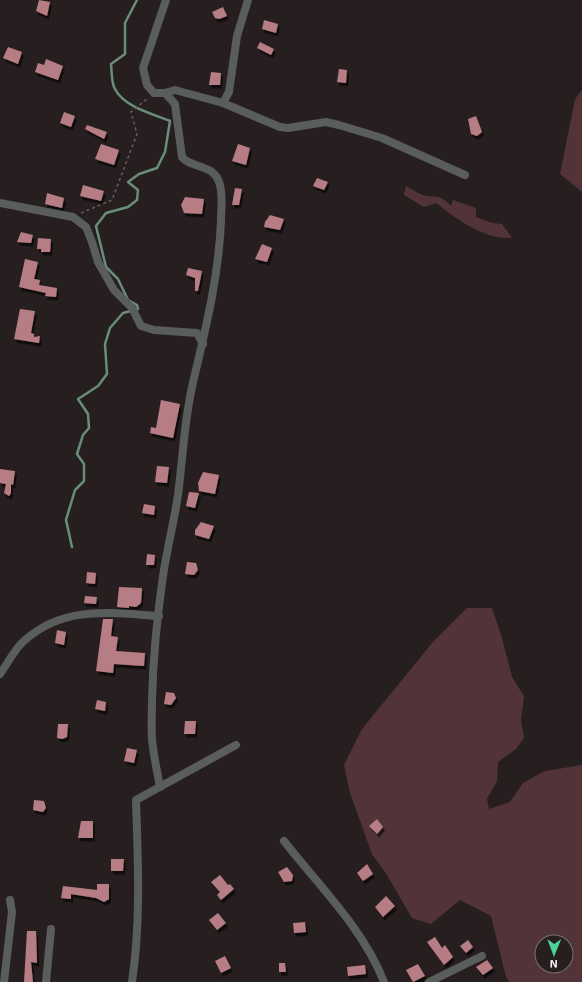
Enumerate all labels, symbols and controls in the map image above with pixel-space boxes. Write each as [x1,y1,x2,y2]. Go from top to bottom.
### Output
north arrow [534,934,574,974]
text: N [550,958,558,971]

